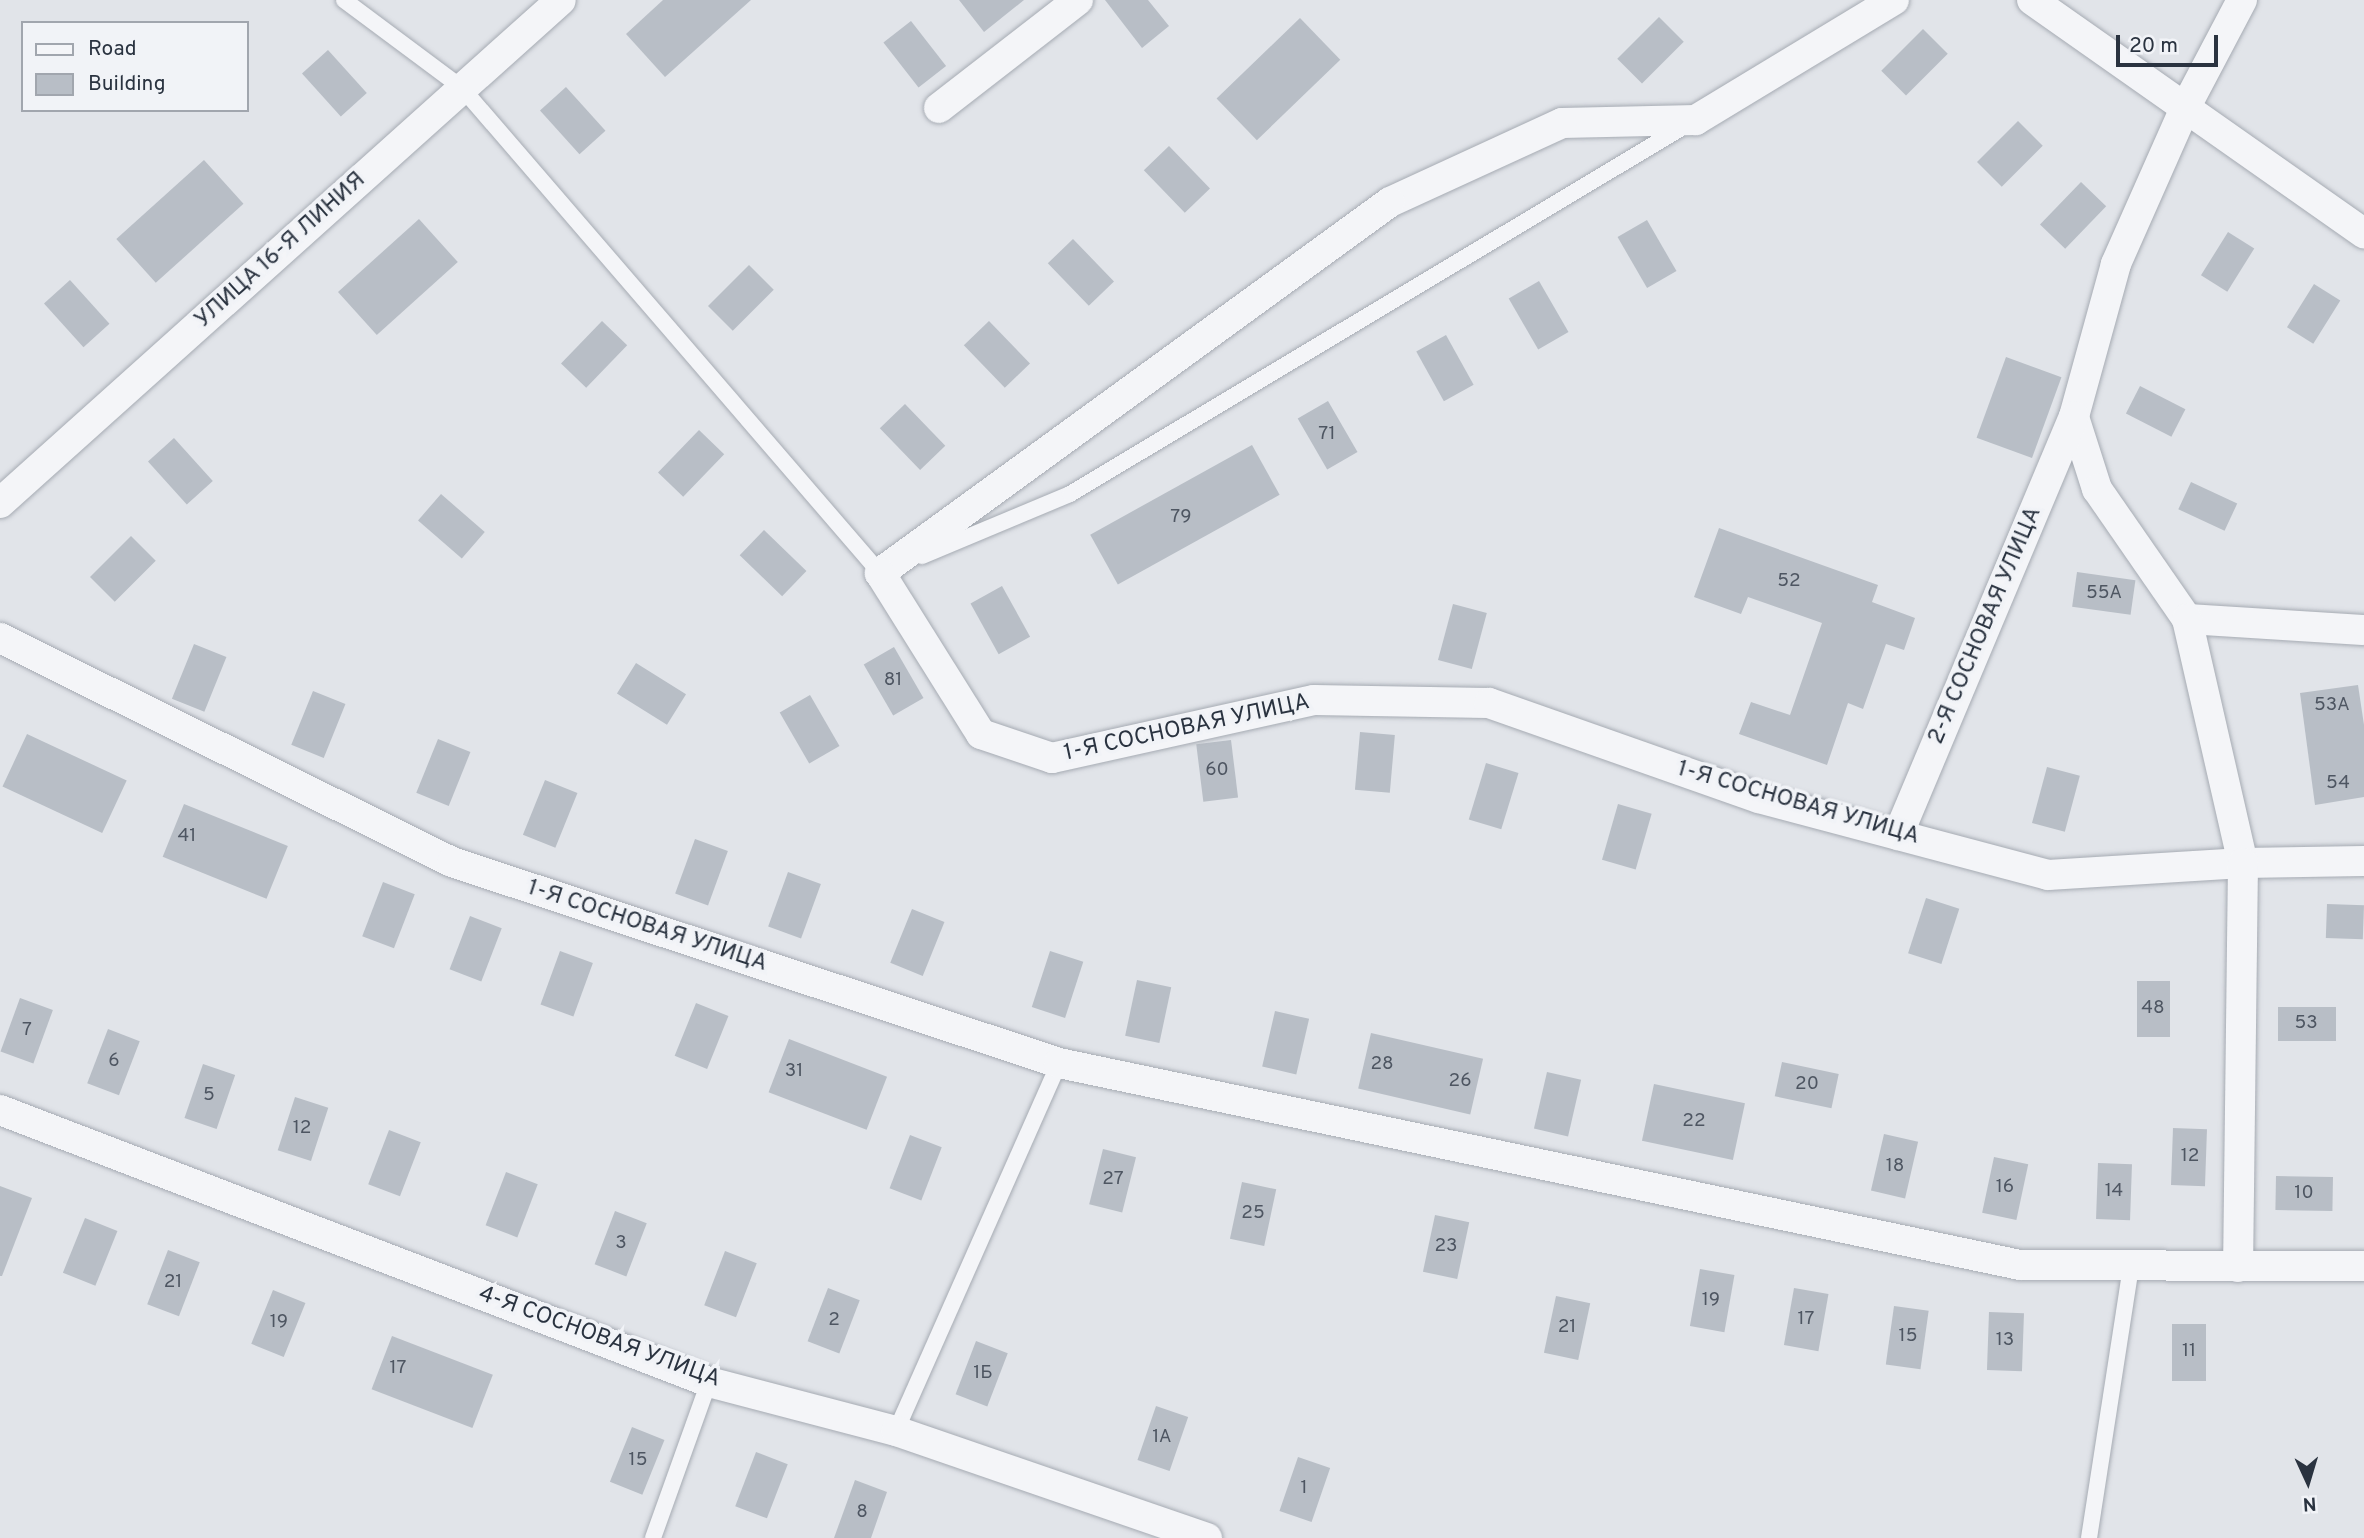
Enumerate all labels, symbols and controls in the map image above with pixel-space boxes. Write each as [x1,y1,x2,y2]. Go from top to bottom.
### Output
legend [21,21,248,112]
scale bar [2119,21,2220,65]
text: 20 m [2129,33,2178,60]
text: Road [88,36,137,63]
text: Building [88,71,166,98]
street label: УЛИЦА 16-Я ЛИНИЯ [190,167,372,335]
house number: 71 [1318,424,1336,446]
street label: 2-Я СОСНОВАЯ УЛИЦА [1923,503,2049,749]
house number: 79 [1170,507,1192,529]
house number: 52 [1777,571,1801,593]
house number: 55А [2086,583,2122,605]
house number: 81 [884,670,902,692]
street label: 1-Я СОСНОВАЯ УЛИЦА [1062,689,1312,769]
house number: 53А [2314,695,2350,717]
street label: 1-Я СОСНОВАЯ УЛИЦА [1674,756,1922,852]
house number: 60 [1205,760,1229,782]
house number: 54 [2326,773,2350,795]
house number: 41 [178,826,196,848]
street label: 1-Я СОСНОВАЯ УЛИЦА [524,875,770,979]
house number: 48 [2141,998,2165,1020]
house number: 53 [2294,1013,2318,1035]
house number: 7 [22,1020,32,1042]
house number: 6 [108,1051,120,1073]
house number: 28 [1370,1054,1394,1076]
house number: 31 [785,1061,803,1083]
house number: 26 [1449,1071,1471,1093]
house number: 20 [1795,1074,1819,1096]
house number: 5 [203,1085,215,1107]
house number: 22 [1682,1111,1706,1133]
house number: 12 [293,1118,311,1140]
house number: 12 [2181,1146,2199,1168]
house number: 18 [1886,1156,1904,1178]
house number: 27 [1102,1169,1124,1191]
house number: 16 [1996,1177,2014,1199]
house number: 14 [2105,1181,2123,1203]
house number: 10 [2294,1183,2314,1205]
house number: 25 [1241,1203,1265,1225]
house number: 3 [615,1233,627,1255]
house number: 23 [1434,1236,1458,1258]
house number: 21 [164,1272,182,1294]
street label: 4-Я СОСНОВАЯ УЛИЦА [474,1281,724,1395]
house number: 19 [1702,1290,1720,1312]
house number: 17 [1798,1309,1814,1331]
house number: 2 [828,1310,840,1332]
house number: 19 [270,1312,288,1334]
house number: 21 [1558,1317,1576,1339]
house number: 15 [1899,1326,1917,1348]
house number: 13 [1996,1330,2014,1352]
house number: 11 [2182,1341,2196,1363]
house number: 17 [390,1358,406,1380]
house number: 1Б [973,1363,993,1385]
house number: 1А [1152,1427,1172,1449]
north arrow [2273,1447,2343,1517]
house number: 15 [629,1450,647,1472]
house number: 1 [1300,1478,1308,1500]
text: N [2302,1491,2317,1515]
house number: 8 [856,1502,868,1524]

